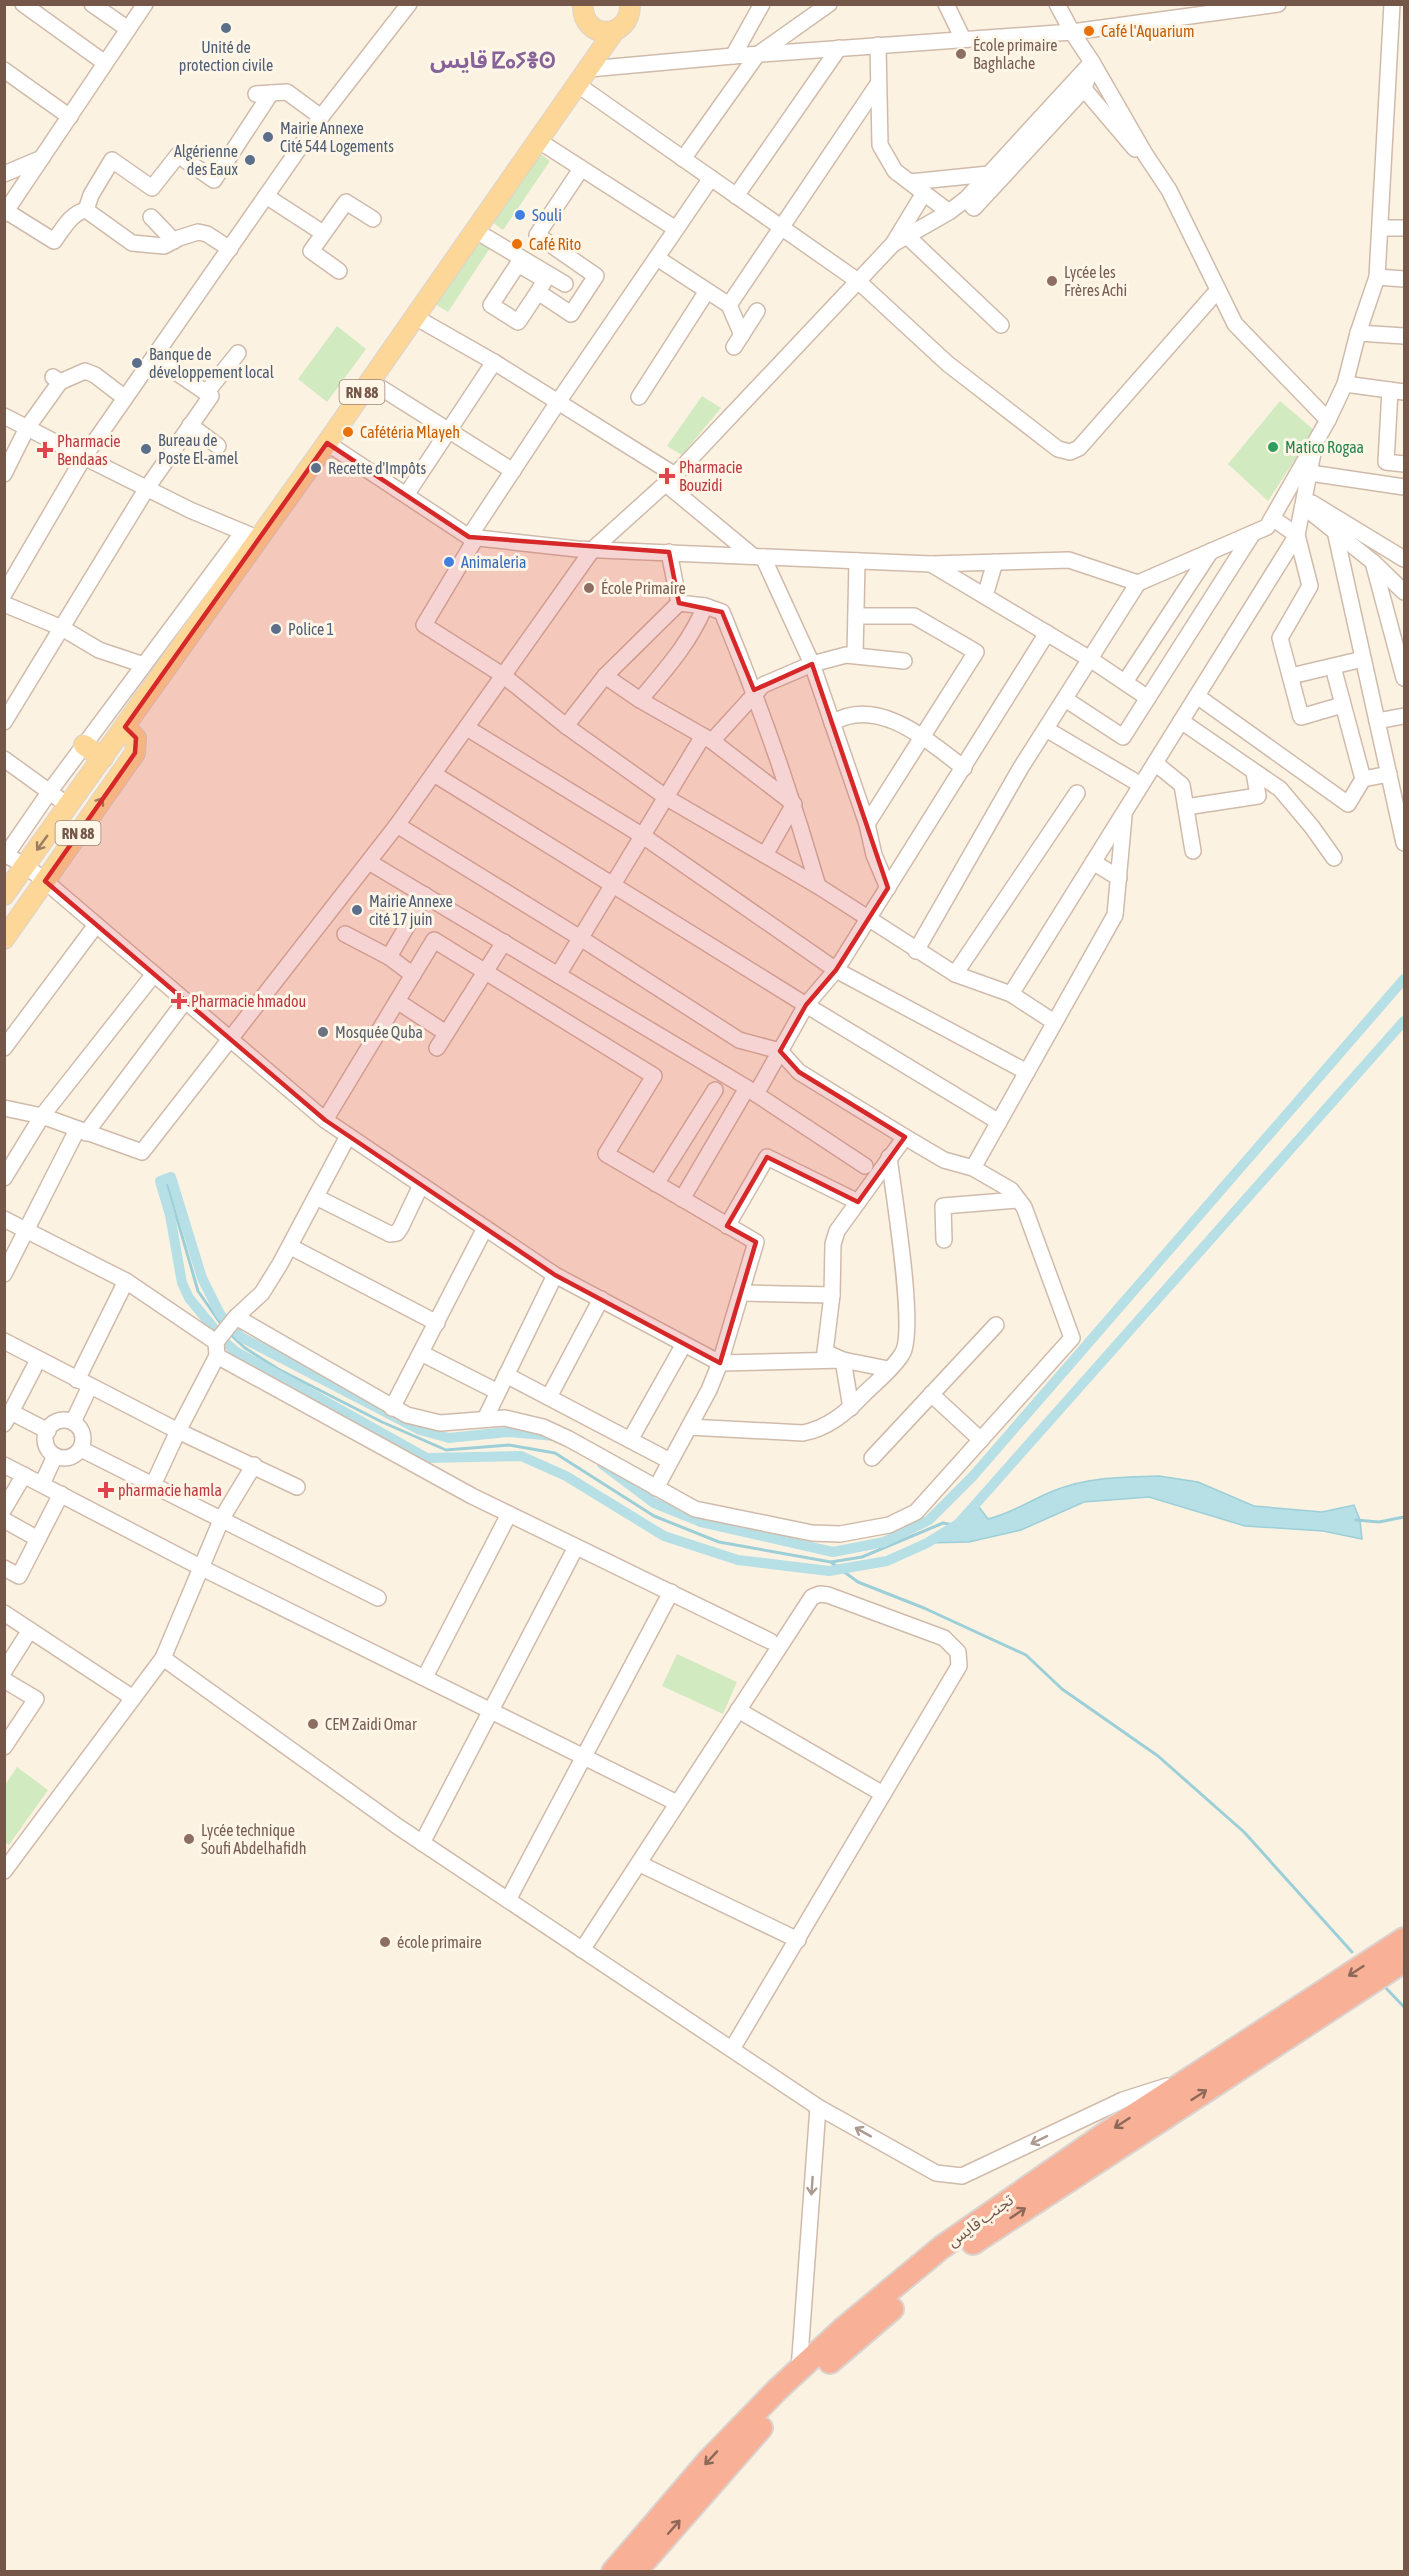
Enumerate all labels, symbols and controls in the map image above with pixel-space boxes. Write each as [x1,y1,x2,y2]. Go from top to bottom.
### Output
marker: Unité de protection civile [219,21,233,35]
place label: Café l'Aquarium [1101,22,1195,41]
marker: Café l'Aquarium [1082,24,1096,38]
place label: École primaire Baghlache [973,36,1057,73]
place label: Unité de protection civile [179,38,273,75]
district label: قايس ⵇⴰⵢⴻⵙ [430,47,556,73]
marker: École primaire Baghlache [954,47,968,61]
place label: Mairie Annexe Cité 544 Logements [280,119,394,156]
marker: Mairie Annexe Cité 544 Logements [261,130,275,144]
place label: Algérienne des Eaux [174,142,239,178]
marker: Algérienne des Eaux [243,153,257,167]
place label: Souli [532,206,562,224]
marker: Souli [513,208,527,222]
place label: Café Rito [529,235,581,253]
marker: Café Rito [510,237,524,251]
place label: Lycée les Frères Achi [1064,263,1127,299]
marker: Lycée les Frères Achi [1045,274,1059,288]
place label: Banque de développement local [149,345,275,382]
marker: Banque de développement local [130,356,144,370]
road number: RN 88 [340,380,385,404]
place label: Cafétéria Mlayeh [360,423,460,442]
marker: Cafétéria Mlayeh [341,425,355,439]
place label: Bureau de Poste El-amel [158,431,239,467]
place label: Pharmacie Bendaas [57,432,121,468]
place label: Matico Rogaa [1285,438,1364,457]
marker: Matico Rogaa [1266,440,1280,454]
marker: Bureau de Poste El-amel [139,442,153,456]
marker: Pharmacie Bendaas [38,443,52,457]
place label: Pharmacie Bouzidi [679,458,743,494]
place label: Recette d'Impôts [328,459,426,478]
marker: Recette d'Impôts [309,461,323,475]
marker: Pharmacie Bouzidi [660,469,674,483]
place label: Animaleria [461,553,526,571]
marker: Animaleria [442,555,456,569]
place label: École Primaire [601,579,686,597]
marker: École Primaire [582,581,596,595]
place label: Police 1 [288,620,334,638]
marker: Police 1 [269,622,283,636]
one-way arrow [92,798,104,814]
road number: RN 88 [56,821,100,845]
one-way arrow [36,834,48,850]
place label: Mairie Annexe cité 17 juin [369,892,453,929]
marker: Mairie Annexe cité 17 juin [350,903,364,917]
place label: Pharmacie hmadou [191,992,306,1010]
marker: Pharmacie hmadou [172,994,186,1008]
place label: Mosquée Quba [335,1023,423,1042]
marker: Mosquée Quba [316,1025,330,1039]
place label: pharmacie hamla [118,1481,222,1500]
marker: pharmacie hamla [99,1483,113,1497]
place label: CEM Zaidi Omar [325,1715,417,1733]
marker: CEM Zaidi Omar [306,1717,320,1731]
place label: Lycée technique Soufi Abdelhafidh [201,1821,306,1857]
marker: Lycée technique Soufi Abdelhafidh [182,1832,196,1846]
place label: école primaire [397,1933,482,1952]
marker: école primaire [378,1935,392,1949]
one-way arrow [1348,1965,1364,1977]
one-way arrow [1190,2088,1207,2100]
one-way arrow [1114,2117,1131,2129]
one-way arrow [854,2126,872,2137]
one-way arrow [1031,2135,1049,2147]
one-way arrow [806,2176,817,2196]
street label: تجنب قايس [944,2190,1017,2251]
one-way arrow [1009,2207,1026,2219]
one-way arrow [704,2450,718,2465]
one-way arrow [667,2519,680,2535]

